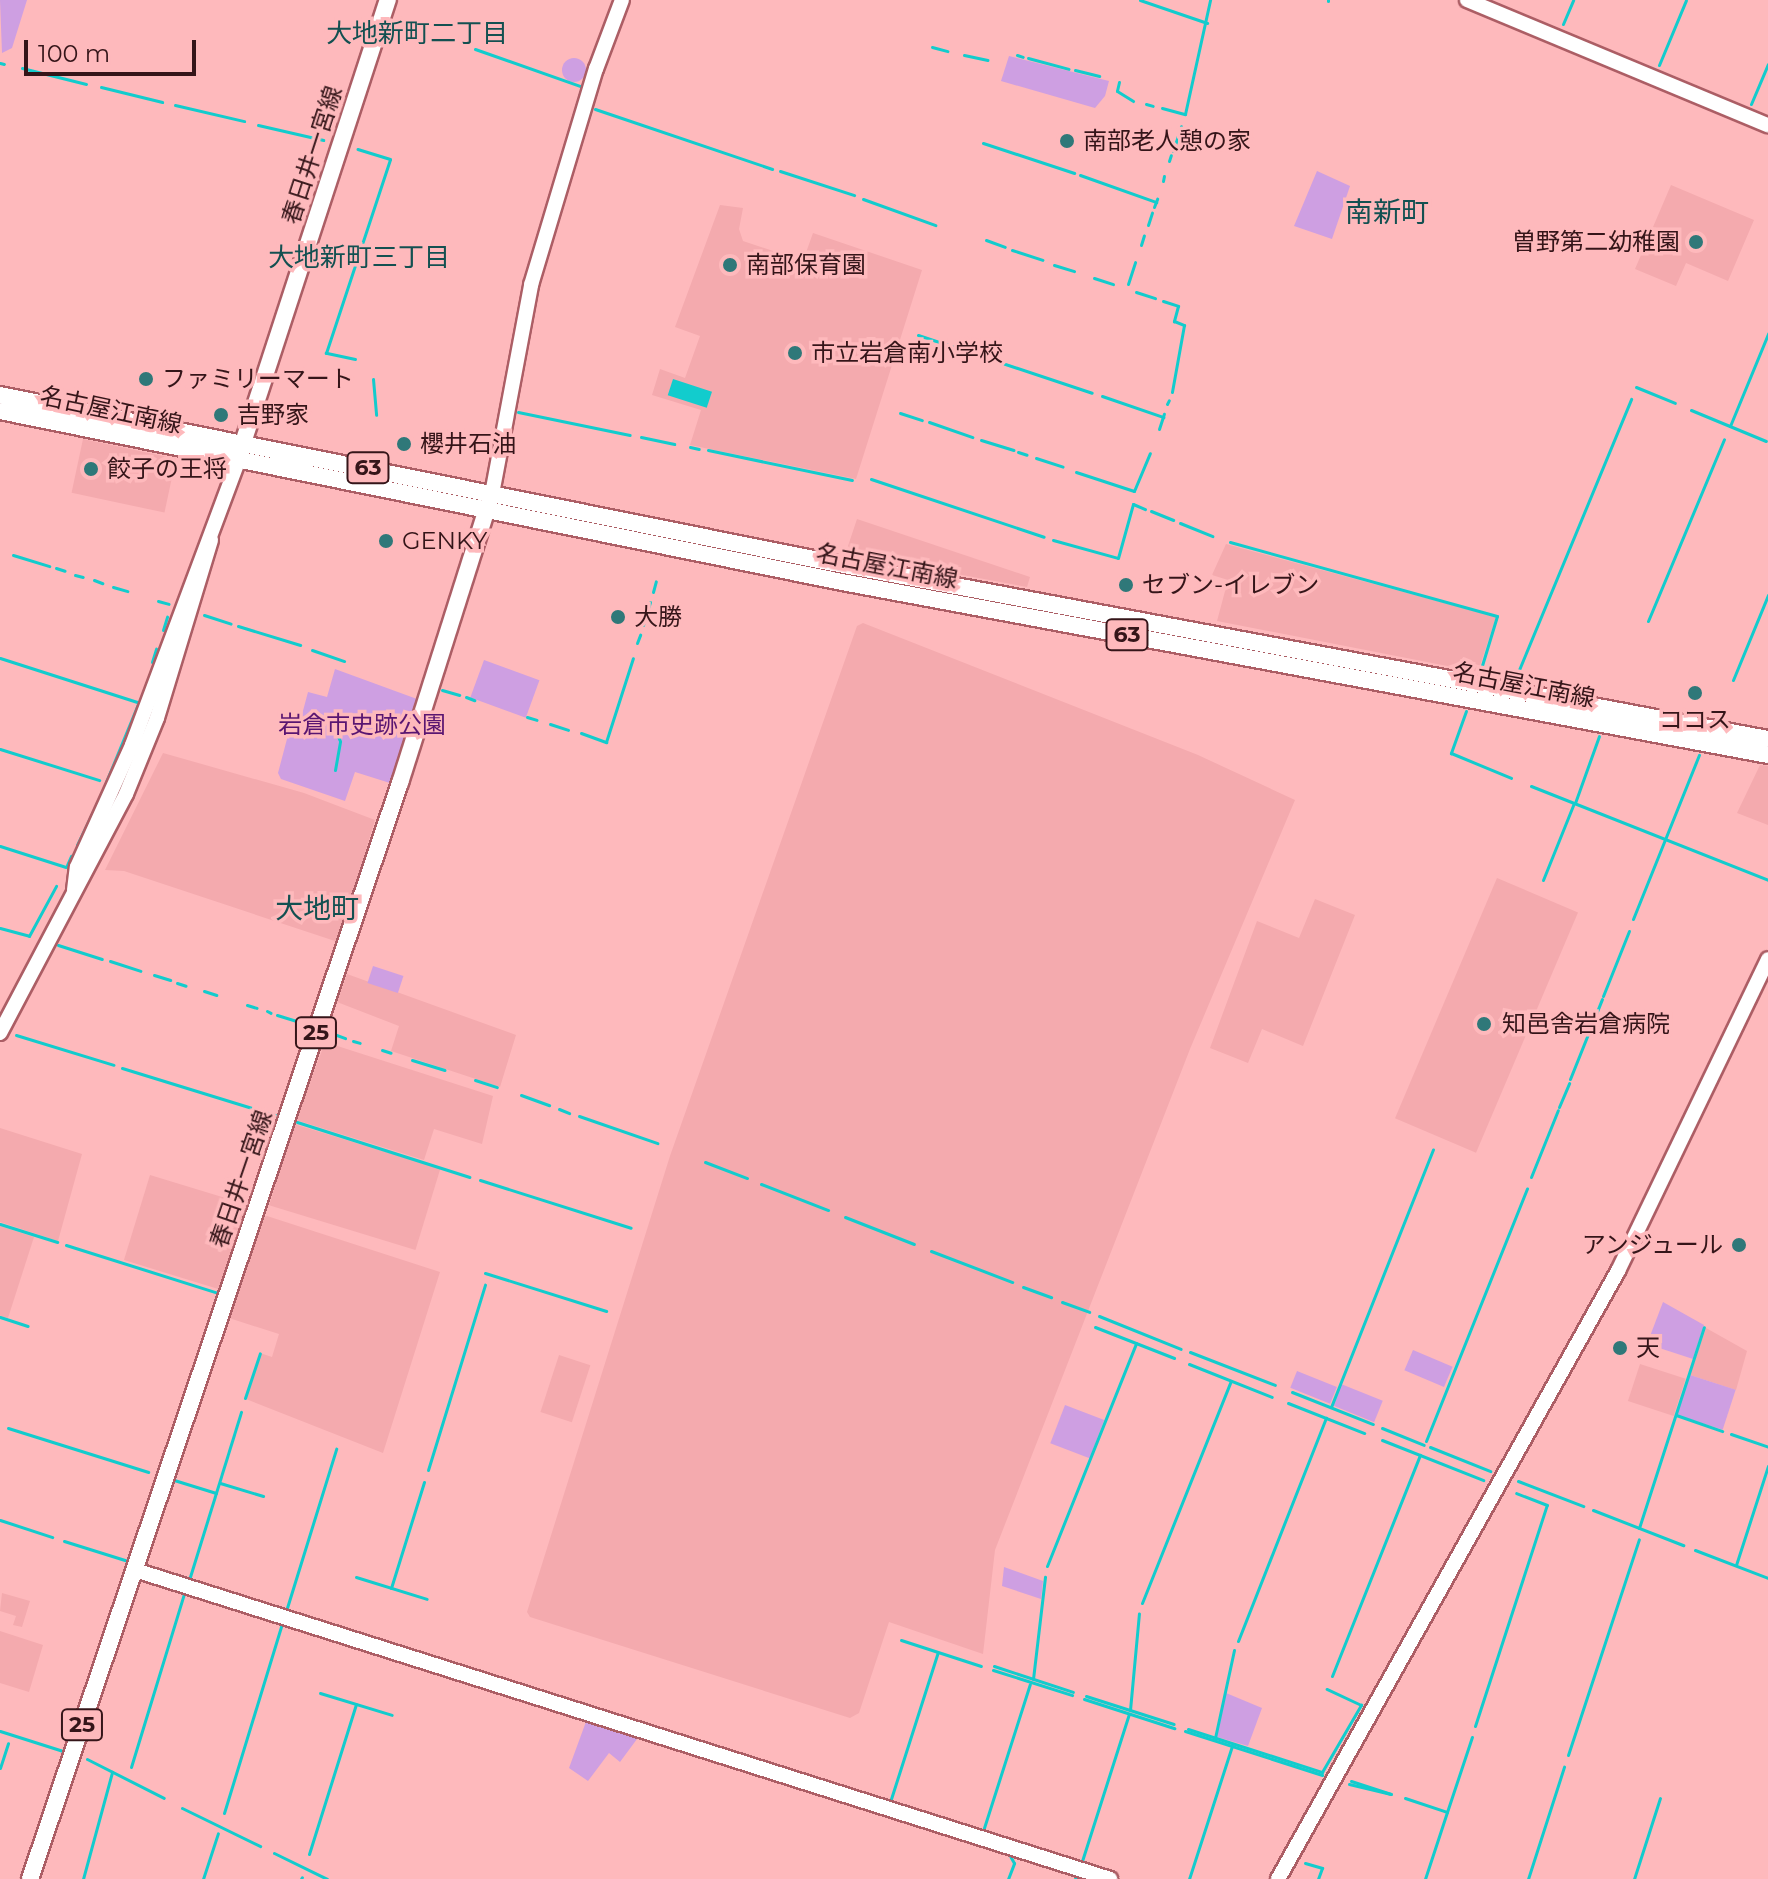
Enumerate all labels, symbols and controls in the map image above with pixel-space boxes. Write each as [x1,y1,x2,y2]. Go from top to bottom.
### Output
district label: 大地新町二丁目 [326,18,508,50]
scale bar [28,24,200,74]
text: 100 m [38,39,110,68]
street label: 春日井一宮線 [276,82,348,228]
place label: 南部老人憩の家 [1083,127,1251,155]
marker: 南部老人憩の家 [1058,132,1076,150]
district label: 南新町 [1345,195,1429,229]
place label: 曽野第二幼稚園 [1512,228,1680,256]
marker: 曽野第二幼稚園 [1687,233,1705,251]
district label: 大地新町三丁目 [268,242,450,274]
place label: 南部保育園 [746,251,866,279]
marker: 南部保育園 [721,256,739,274]
place label: 市立岩倉南小学校 [811,339,1003,367]
marker: 市立岩倉南小学校 [786,344,804,362]
place label: ファミリーマート [162,365,354,393]
marker: ファミリーマート [137,370,155,388]
street label: 名古屋江南線 [38,381,184,439]
place label: 吉野家 [237,401,309,429]
marker: 吉野家 [212,406,230,424]
place label: 櫻井石油 [420,430,516,458]
marker: 櫻井石油 [395,435,413,453]
road number: 63 [346,450,390,486]
place label: 餃子の王将 [107,455,227,483]
marker: 餃子の王将 [82,460,100,478]
place label: GENKY [402,527,487,555]
marker: GENKY [377,532,395,550]
street label: 名古屋江南線 [814,538,960,594]
place label: セブン-イレブン [1142,571,1319,599]
marker: セブン-イレブン [1117,576,1135,594]
place label: 大勝 [634,603,682,631]
marker: 大勝 [609,608,627,626]
road number: 63 [1105,617,1149,653]
street label: 名古屋江南線 [1451,657,1597,713]
marker: ココス [1686,684,1704,702]
place label: ココス [1659,706,1731,734]
park label: 岩倉市史跡公園 [278,711,446,739]
district label: 大地町 [275,891,359,925]
place label: 知邑舎岩倉病院 [1502,1010,1670,1038]
marker: 知邑舎岩倉病院 [1473,1013,1495,1035]
road number: 25 [294,1015,338,1051]
street label: 春日井一宮線 [204,1106,278,1252]
place label: アンジュール [1579,1231,1723,1259]
marker: アンジュール [1730,1236,1748,1254]
place label: 天 [1636,1334,1660,1362]
marker: 天 [1611,1339,1629,1357]
road number: 25 [60,1707,104,1743]

